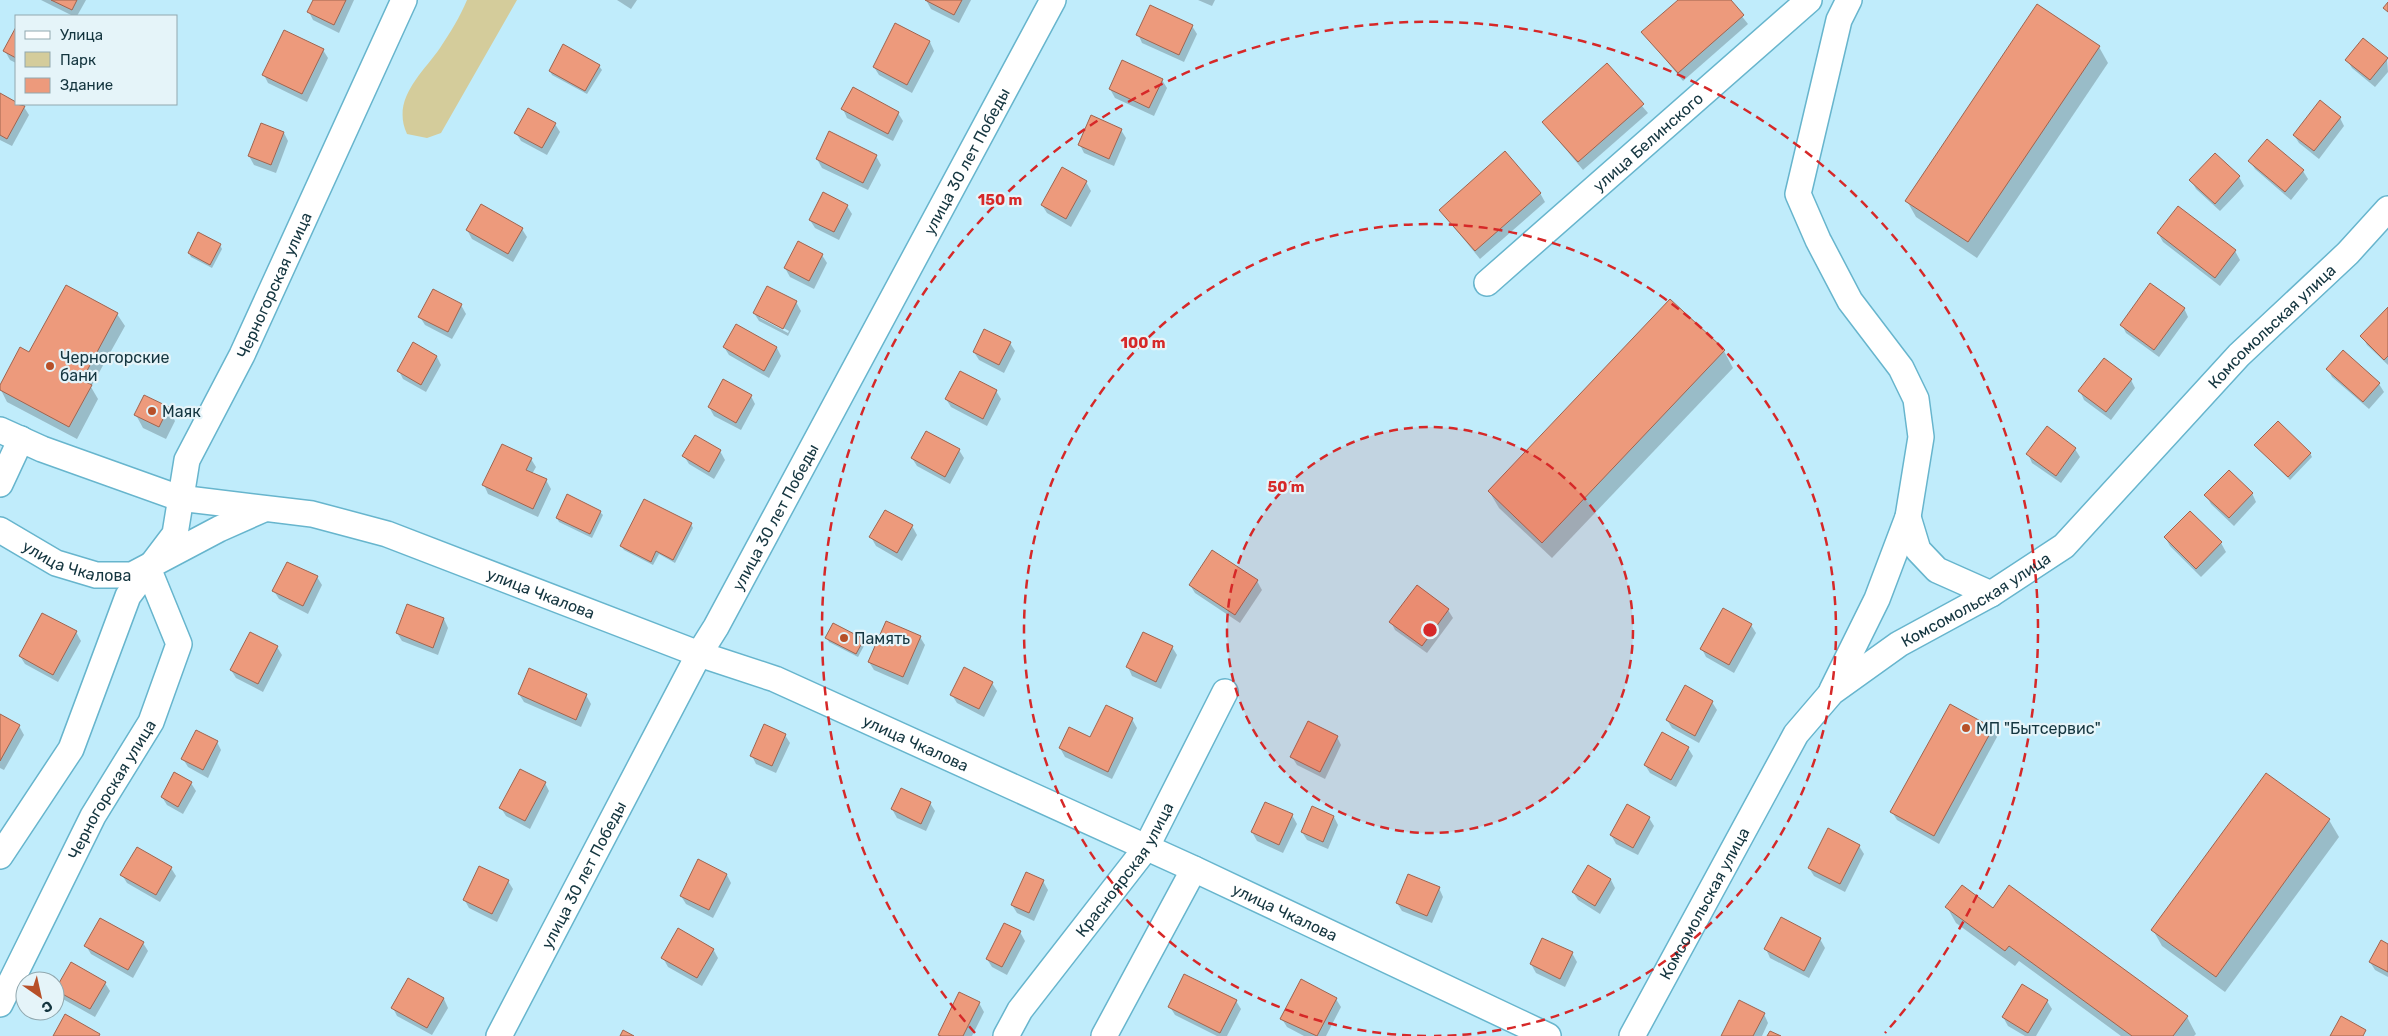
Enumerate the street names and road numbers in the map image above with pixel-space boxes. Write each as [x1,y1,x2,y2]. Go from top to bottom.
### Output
street label: улица 30 лет Победы [920,85,1014,238]
street label: улица Белинского [1589,89,1707,195]
street label: Черногорская улица [233,209,316,361]
street label: Комсомольская улица [2204,261,2340,392]
street label: улица 30 лет Победы [728,441,823,594]
street label: улица Чкалова [19,536,131,585]
street label: Комсомольская улица [1898,549,2054,651]
street label: улица Чкалова [484,564,597,623]
street label: улица Чкалова [860,711,971,776]
street label: Черногорская улица [64,716,160,862]
street label: улица 30 лет Победы [537,798,630,952]
street label: Красноярская улица [1072,799,1178,941]
street label: Комсомольская улица [1656,824,1753,983]
street label: улица Чкалова [1229,879,1340,945]

